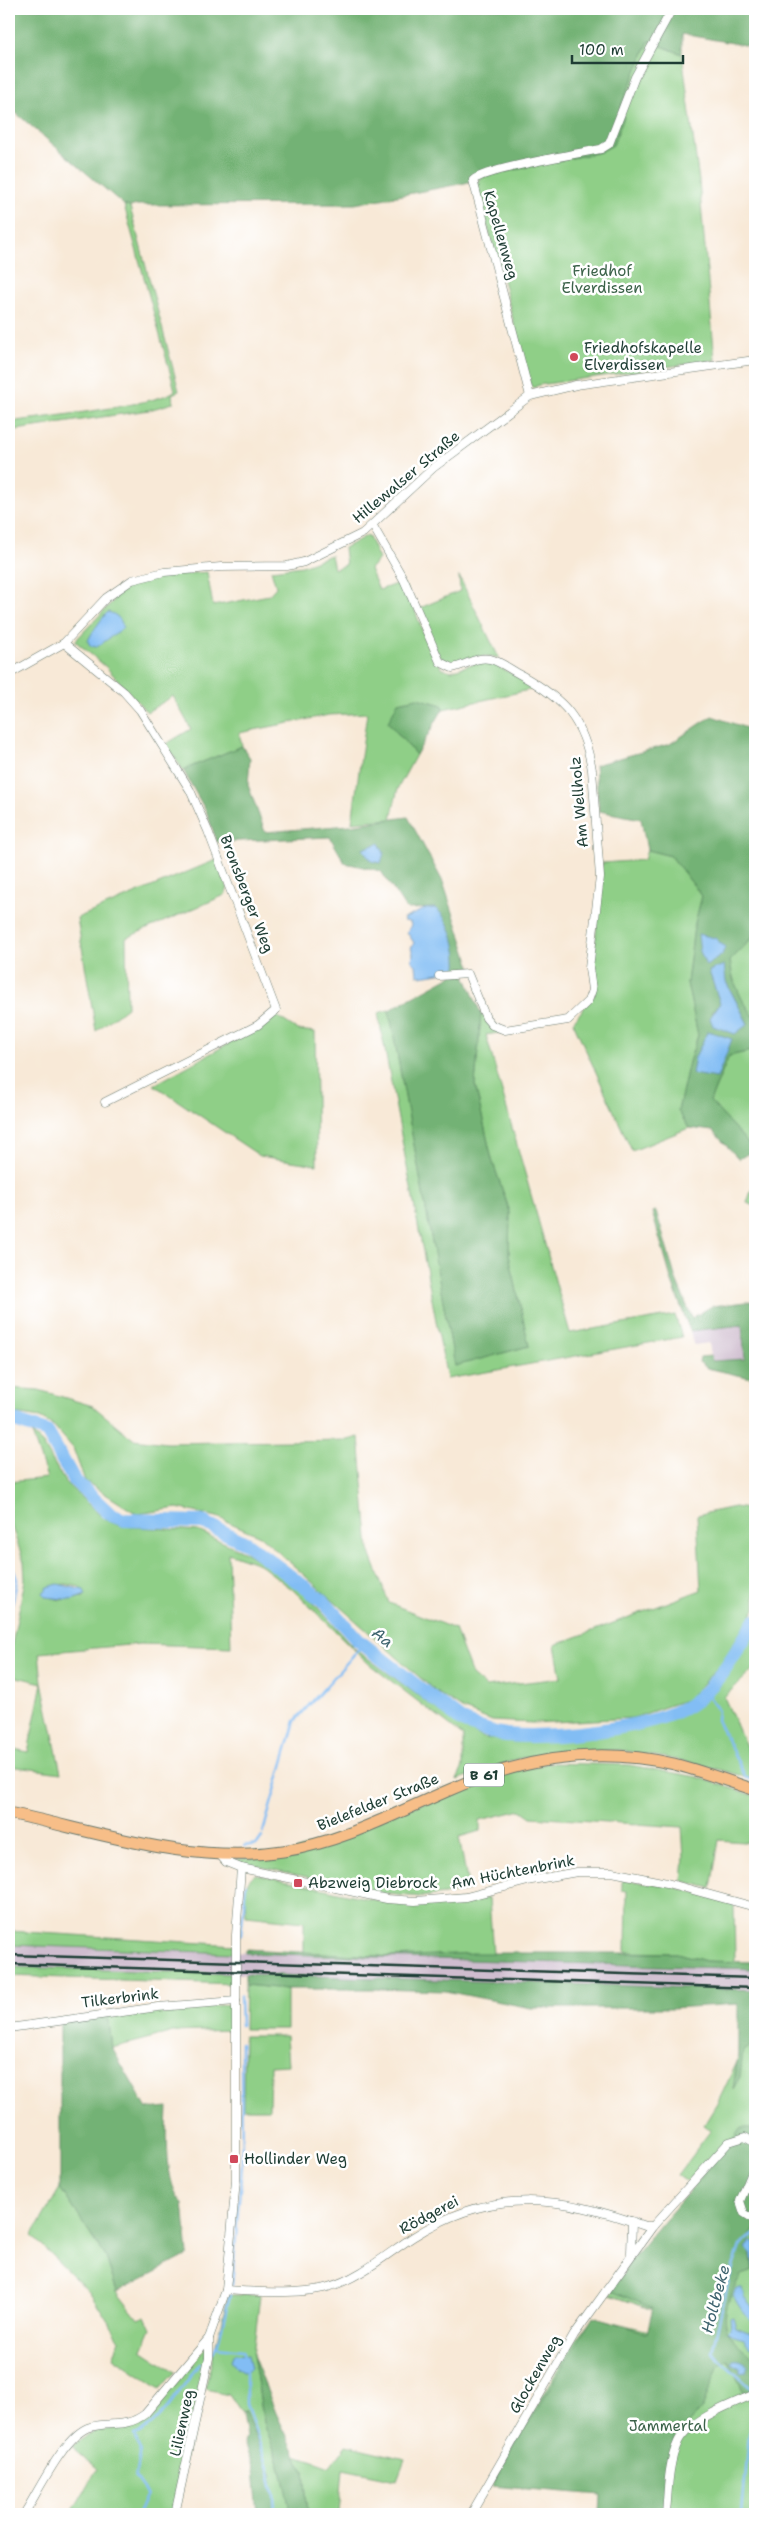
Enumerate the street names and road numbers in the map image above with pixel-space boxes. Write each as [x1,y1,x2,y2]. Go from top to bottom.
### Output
street label: Kapellenweg [479,188,523,282]
street label: Hillewalser Straße [348,426,464,528]
street label: Am Wellholz [565,755,593,849]
street label: Bronsberger Weg [215,832,279,956]
road number: B 61 [464,1764,504,1786]
street label: Bielefelder Straße [314,1768,442,1836]
street label: Am Hüchtenbrink [449,1850,577,1894]
street label: Tilkerbrink [80,1983,160,2013]
street label: Rödgerei [396,2191,462,2239]
street label: Glockenweg [504,2331,566,2417]
street label: Lilienweg [165,2388,199,2458]

